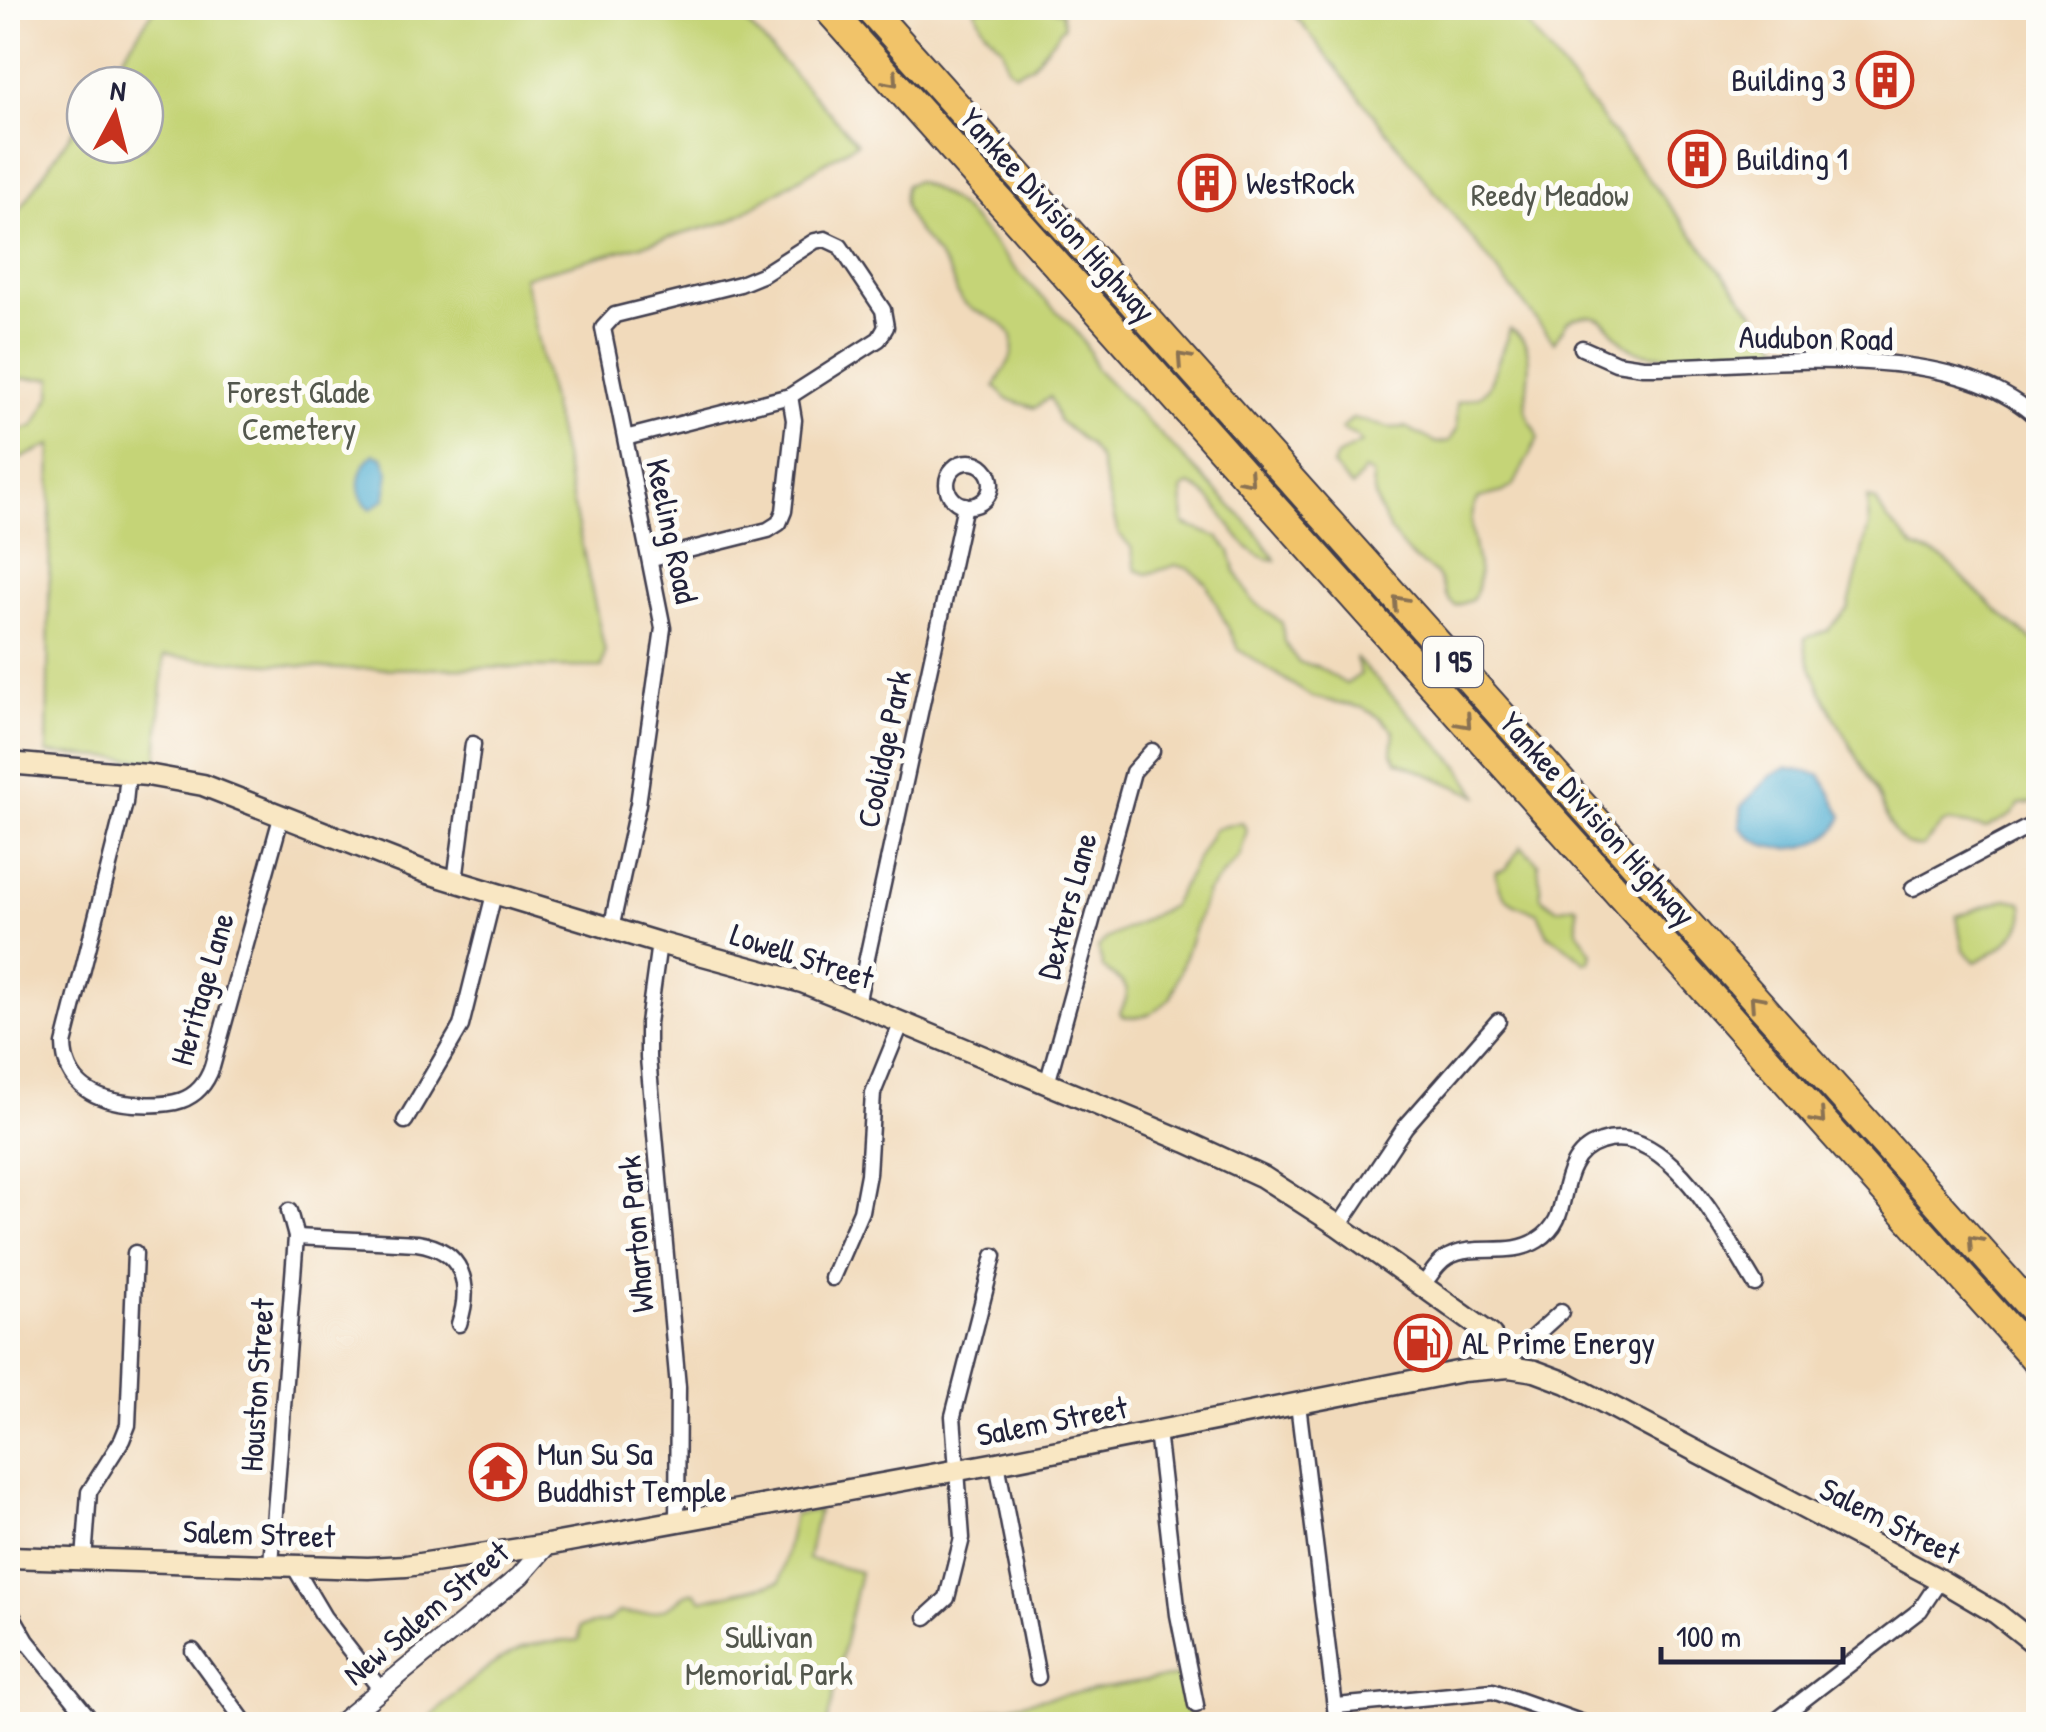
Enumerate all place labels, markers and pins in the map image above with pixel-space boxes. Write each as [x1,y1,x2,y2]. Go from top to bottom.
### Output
building icon: Building 3 [1855,50,1915,110]
place label: Building 3 [1731,58,1846,101]
building icon: Building 1 [1667,129,1727,189]
place label: Building 1 [1736,137,1848,180]
building icon: WestRock [1177,153,1237,213]
place label: WestRock [1246,161,1355,204]
fuel station icon: AL Prime Energy [1393,1313,1453,1373]
place label: AL Prime Energy [1462,1321,1655,1364]
place label: Mun Su Sa Buddhist Temple [537,1432,727,1512]
temple icon: Mun Su Sa Buddhist Temple [468,1442,528,1502]

